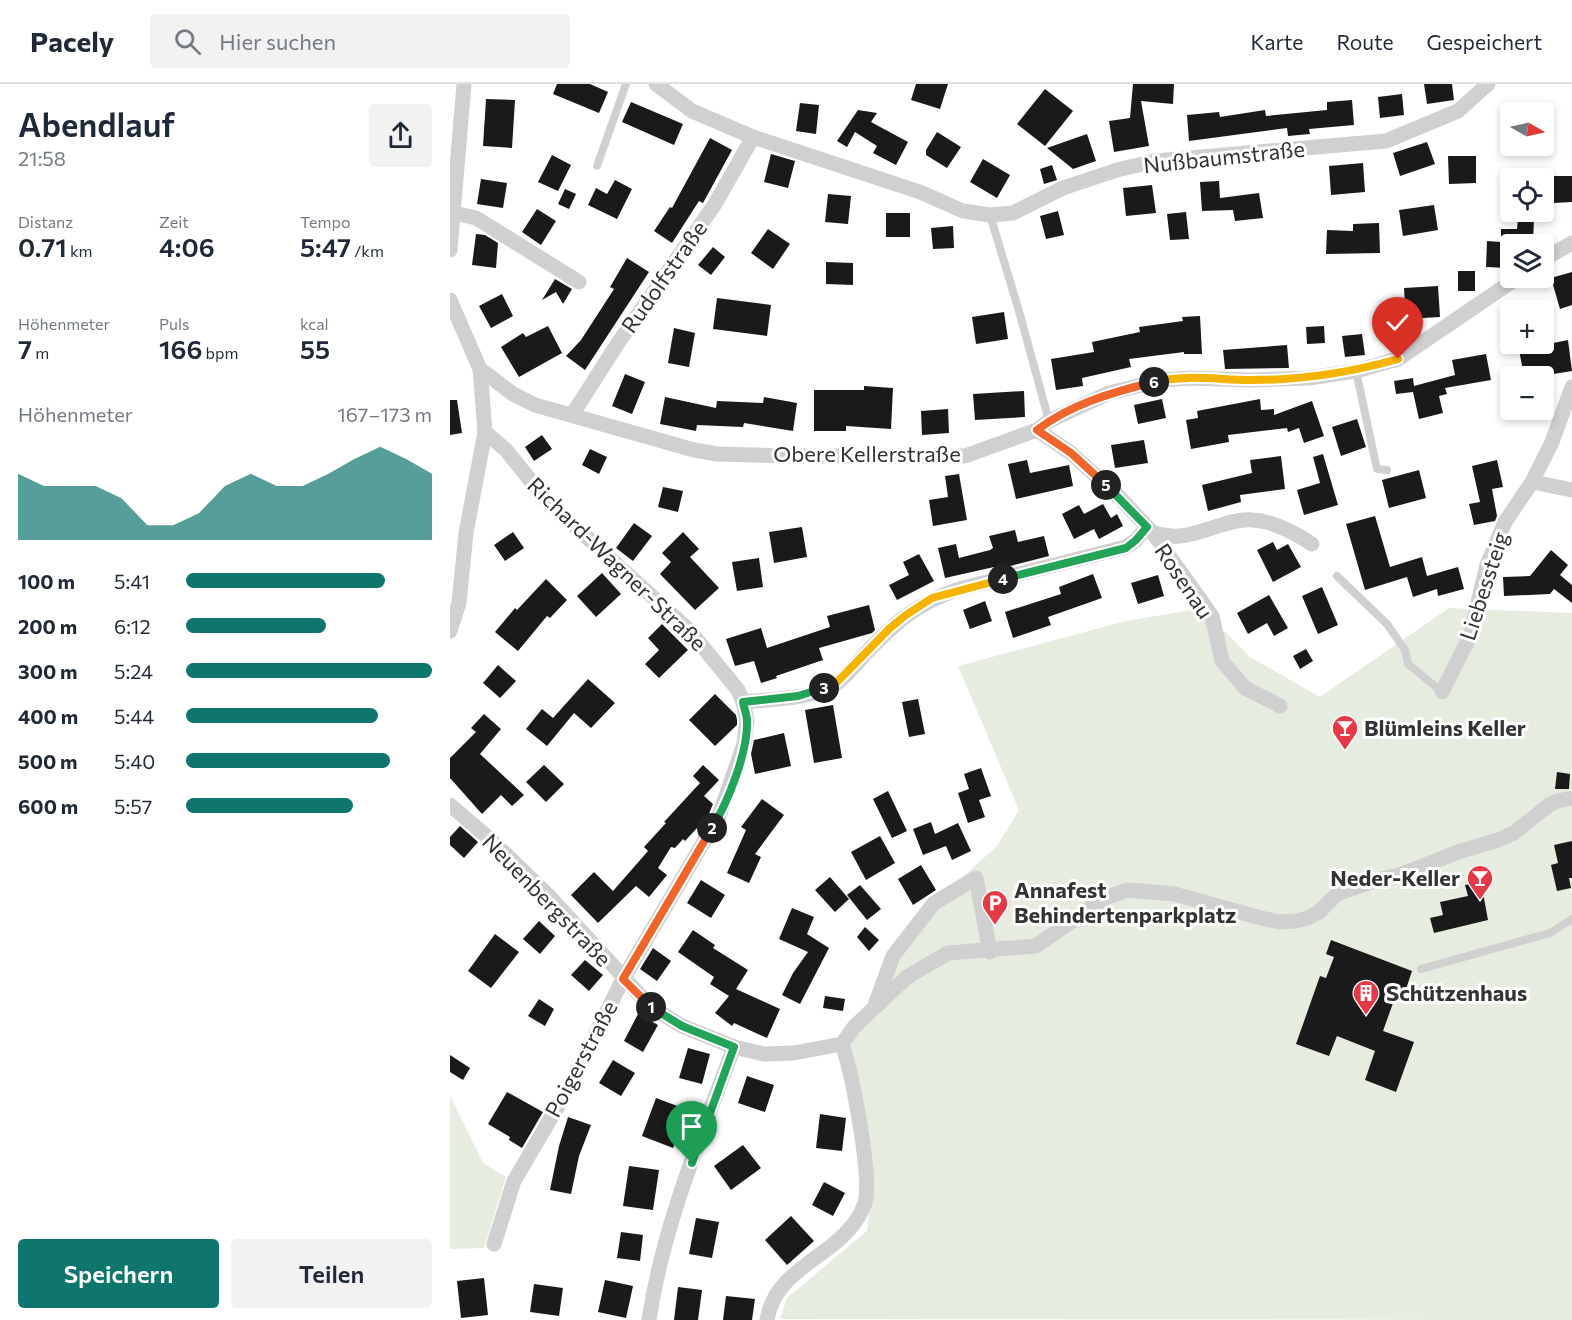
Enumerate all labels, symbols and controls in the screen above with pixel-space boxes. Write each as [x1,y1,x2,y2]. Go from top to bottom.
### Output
search box [150,14,570,68]
text: Pacely [30,24,114,58]
icon: search [171,25,204,58]
text: Hier suchen [219,28,336,55]
text: Karte [1250,29,1303,54]
text: Route [1336,29,1394,54]
text: Gespeichert [1427,29,1542,54]
north arrow [1500,102,1554,156]
map controls [1500,102,1554,420]
text: Abendlauf [18,103,175,144]
button: share [369,104,432,167]
street label: Nußbaumstraße [1142,135,1306,178]
text: 21:58 [18,146,66,170]
button: locate [1500,168,1554,222]
text: Distanz [18,212,73,231]
text: Zeit [159,212,189,231]
text: Tempo [300,212,350,231]
street label: Rudolfstraße [615,215,712,338]
text: 0.71 [18,231,67,262]
text: 4:06 [159,231,215,262]
text: 5:47 [300,231,351,262]
button: layers [1500,234,1554,288]
text: km [67,241,93,260]
text: /km [351,241,384,260]
pin [1372,297,1423,359]
button: + [1500,300,1554,354]
icon: check [1381,306,1414,339]
text: Höhenmeter [18,314,110,333]
text: Puls [159,314,189,333]
text: kcal [300,314,329,333]
text: 7 [18,333,32,364]
text: 166 [159,333,202,364]
text: 55 [300,333,330,364]
text: m [32,343,49,362]
text: bpm [202,343,238,362]
button: − [1500,366,1554,420]
pin: 6 [1139,367,1169,397]
text: 6 [1149,372,1159,391]
text: Höhenmeter [18,402,133,426]
text: 167–173 m [337,402,432,426]
street label: Obere Kellerstraße [773,440,961,467]
pin: 5 [1091,470,1121,500]
street label: Richard-Wagner-Straße [522,471,712,656]
text: 5 [1101,475,1111,494]
street label: Liebessteig [1453,528,1514,643]
street label: Rosenau [1149,538,1219,623]
pin: 4 [988,564,1018,594]
text: 100 m [18,569,75,593]
text: 5:41 [114,569,150,593]
text: 4 [998,569,1008,588]
text: 200 m [18,614,77,638]
text: 6:12 [114,614,151,638]
text: 300 m [18,659,78,683]
text: 5:24 [114,659,153,683]
pin: 3 [809,673,839,703]
text: 3 [819,678,829,697]
text: 400 m [18,704,78,728]
text: 5:44 [114,704,154,728]
bar icon: Blümleins Keller [1330,713,1360,751]
place label: Blümleins Keller [1364,714,1526,741]
text: 500 m [18,749,78,773]
text: 5:40 [114,749,155,773]
text: 600 m [18,794,78,818]
text: 5:57 [114,794,152,818]
pin: 2 [697,813,727,843]
text: 2 [707,818,717,837]
street label: Neuenbergstraße [477,828,618,972]
bar icon: Neder-Keller [1465,863,1495,901]
place label: Neder-Keller [1330,864,1460,891]
place label: Annafest Behindertenparkplatz [1014,876,1236,928]
parking icon: Annafest Behindertenparkplatz [980,888,1010,926]
building icon: Schützenhaus [1351,978,1381,1016]
place label: Schützenhaus [1386,979,1527,1006]
pin: 1 [636,992,666,1022]
street label: Poigerstraße [539,996,623,1122]
text: 1 [647,997,655,1016]
pin [666,1101,717,1163]
icon: arrive [675,1110,708,1143]
button: Speichern [18,1239,219,1308]
button: Teilen [231,1239,432,1308]

